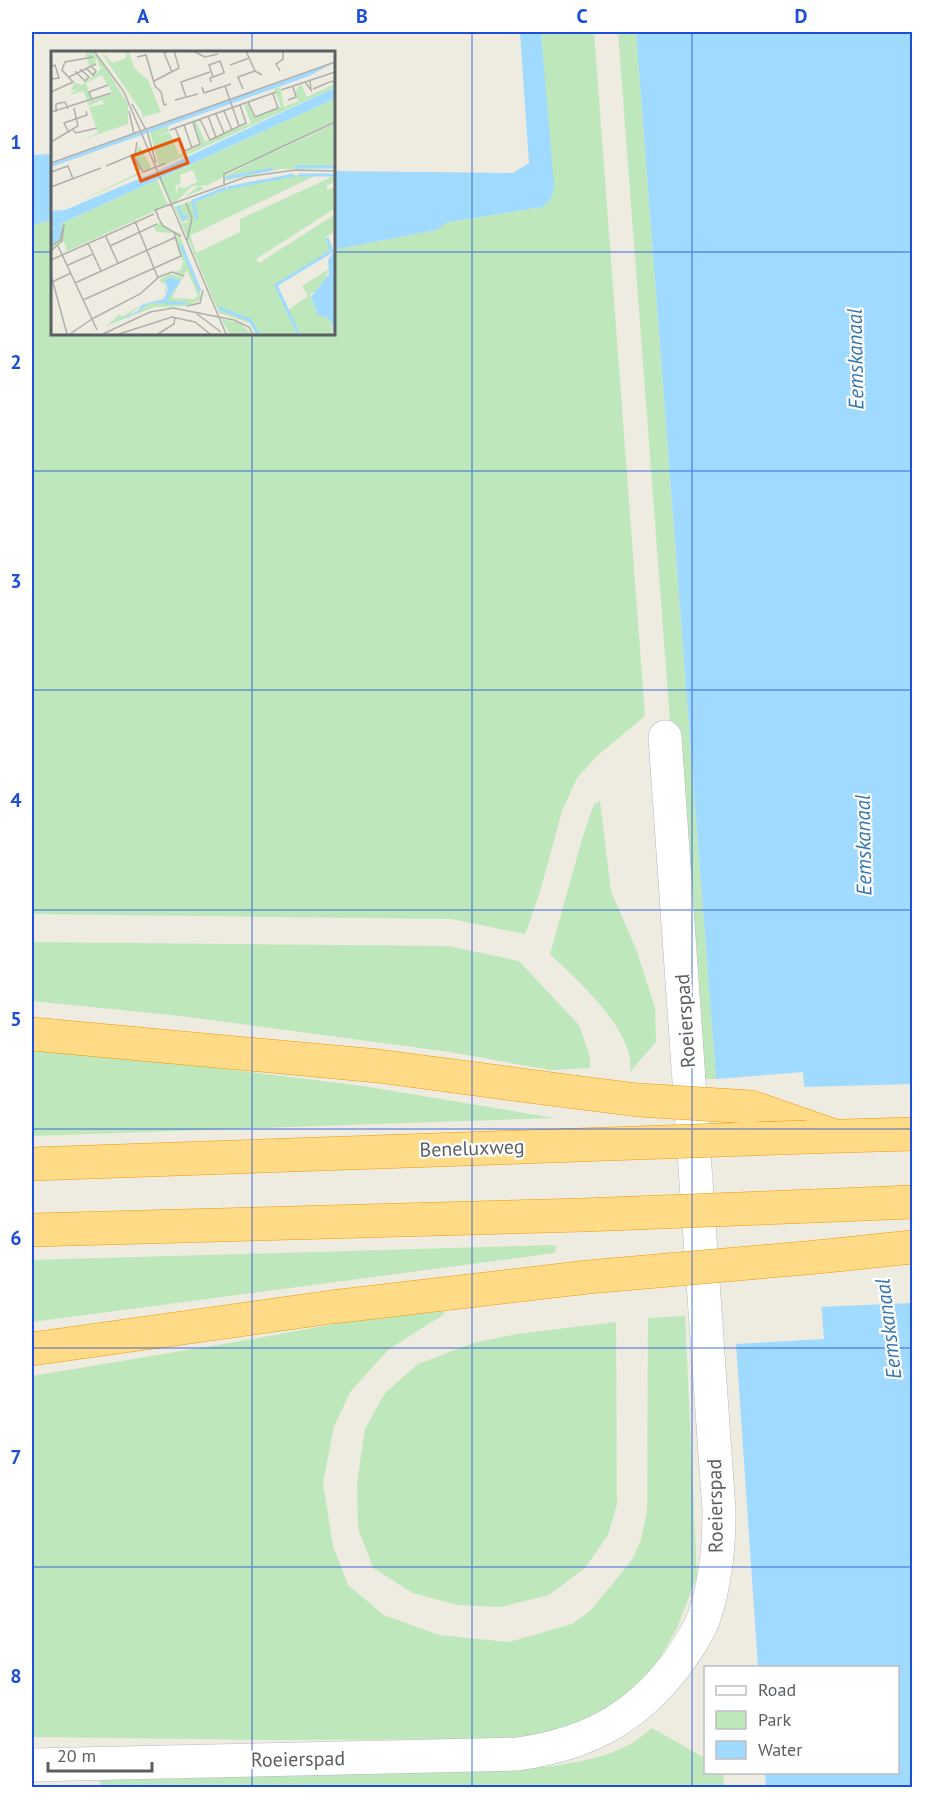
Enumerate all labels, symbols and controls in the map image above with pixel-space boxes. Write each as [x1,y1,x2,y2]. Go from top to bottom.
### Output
text: A [137,3,150,29]
text: B [356,3,368,29]
text: C [576,3,588,29]
text: D [795,3,808,29]
inset map [51,51,334,334]
text: 1 [10,129,22,155]
water label: Eemskanaal [841,308,869,410]
text: 2 [10,349,22,375]
text: 3 [10,568,22,594]
text: 4 [10,787,22,813]
water label: Eemskanaal [849,794,877,896]
street label: Roeierspad [669,973,701,1069]
text: 5 [10,1006,22,1032]
street label: Beneluxweg [419,1133,525,1163]
text: 6 [10,1225,22,1251]
water label: Eemskanaal [868,1277,908,1381]
text: 7 [10,1444,22,1470]
street label: Roeierspad [701,1459,729,1553]
text: 8 [10,1663,22,1689]
legend [704,1666,899,1774]
text: Road [758,1678,796,1701]
text: Park [758,1708,791,1731]
scale bar [48,1735,152,1773]
text: Water [758,1738,802,1761]
text: 20 m [57,1744,96,1767]
street label: Roeierspad [251,1745,345,1773]

